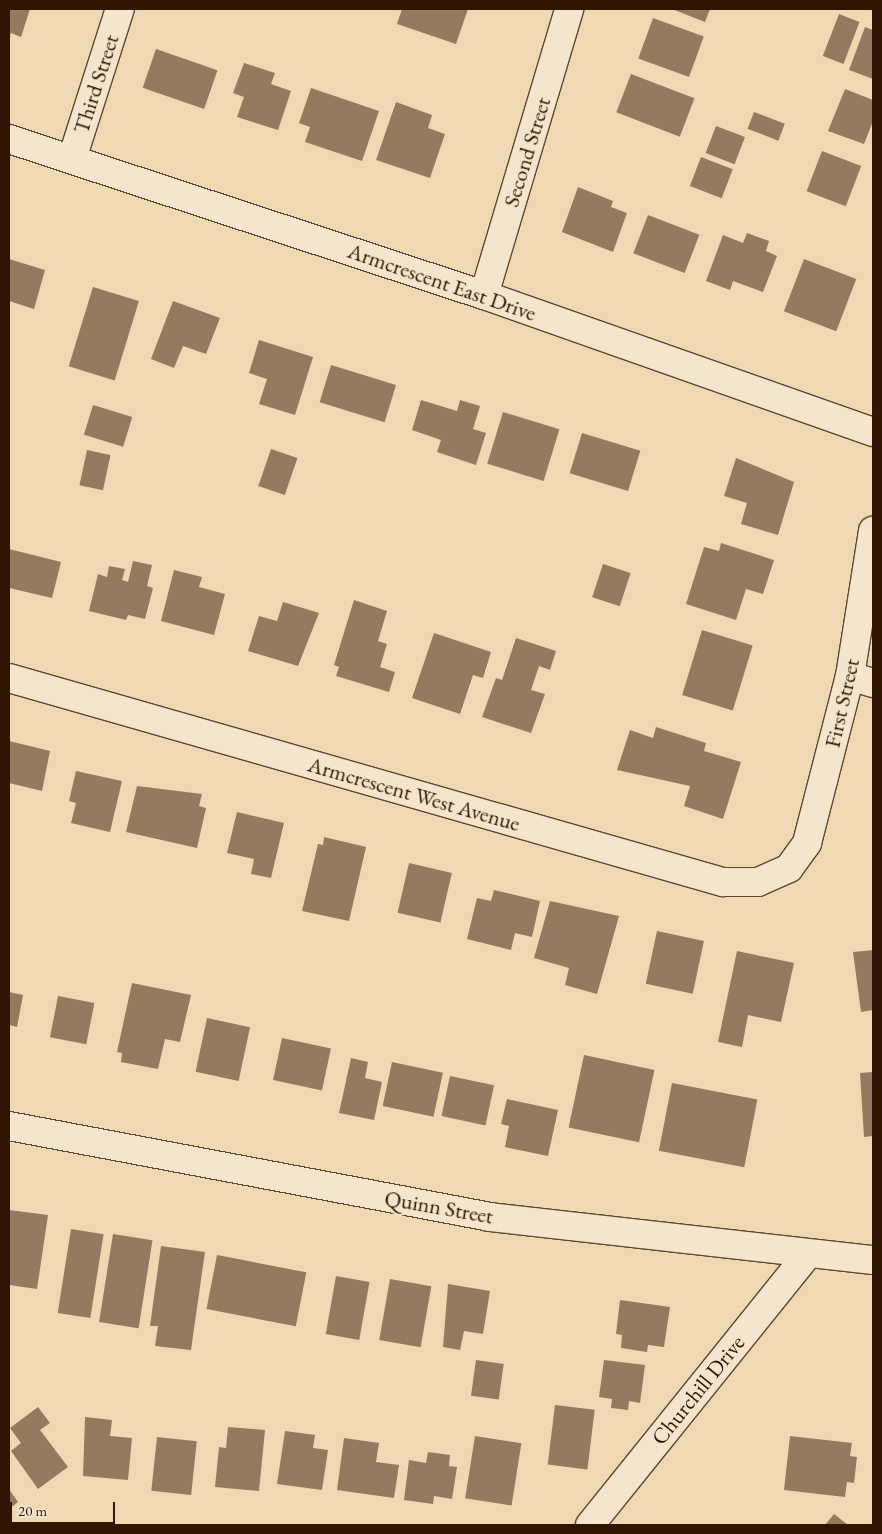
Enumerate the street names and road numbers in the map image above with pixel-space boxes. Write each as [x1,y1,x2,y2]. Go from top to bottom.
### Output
street label: Third Street [68,31,124,137]
street label: Second Street [498,94,556,210]
street label: Armcrescent East Drive [344,237,540,327]
street label: First Street [819,656,865,750]
street label: Armcrescent West Avenue [305,751,523,837]
street label: Quinn Street [383,1184,495,1230]
street label: Churchill Drive [646,1330,750,1450]

